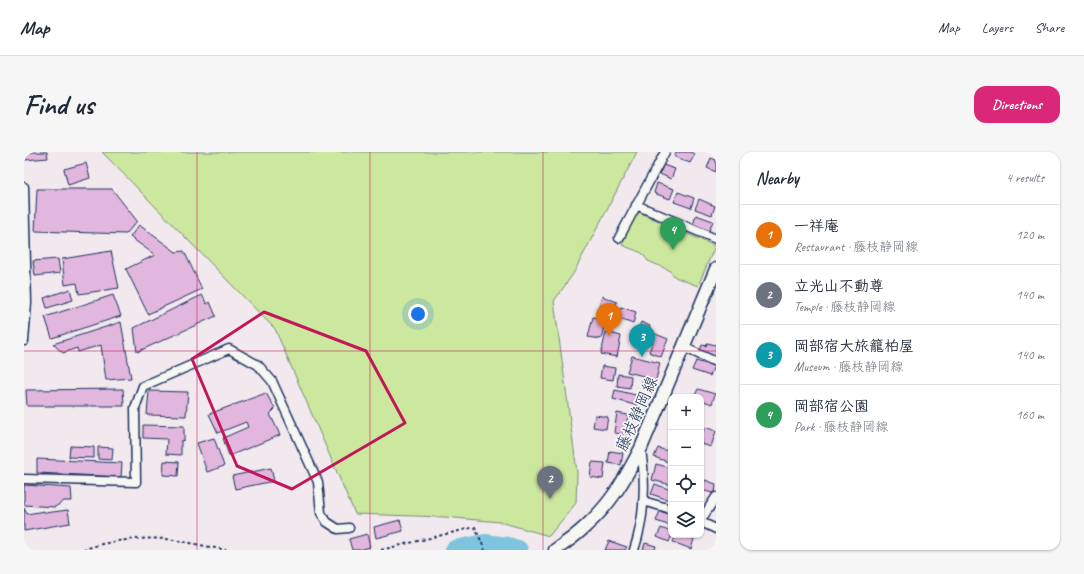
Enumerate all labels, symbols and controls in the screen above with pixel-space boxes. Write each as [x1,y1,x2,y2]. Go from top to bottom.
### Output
text: Map [20,16,50,40]
text: Map [938,19,960,36]
text: Layers [982,19,1013,36]
text: Share [1035,19,1064,36]
button: Directions [974,86,1060,123]
text: Find us [24,87,94,122]
text: Nearby [756,168,799,189]
text: 4 results [1006,170,1044,186]
pin: 4 [660,217,686,250]
text: 一祥庵 [794,217,839,236]
text: 1 [766,227,772,243]
text: 120 m [1016,227,1044,243]
text: Restaurant · 藤枝静岡線 [794,239,918,255]
text: 立光山不動尊 [794,277,884,296]
text: 2 [766,287,772,303]
text: 140 m [1016,287,1044,303]
text: Temple · 藤枝静岡線 [794,299,895,315]
pin: 1 [596,303,622,336]
your location [408,304,428,324]
pin: 3 [629,324,655,357]
text: 岡部宿大旅籠柏屋 [794,337,914,356]
text: 3 [766,347,772,363]
text: 140 m [1016,347,1044,363]
text: Museum · 藤枝静岡線 [794,359,903,375]
street label: 藤枝静岡線 [612,373,662,455]
map controls [668,394,704,538]
button: + [668,394,704,430]
text: 岡部宿公園 [794,397,869,416]
text: 4 [766,407,772,423]
text: 160 m [1016,407,1044,423]
text: Park · 藤枝静岡線 [794,419,888,435]
button: − [668,430,704,466]
pin: 2 [537,466,563,499]
button: locate [668,466,704,502]
button: layers [668,502,704,538]

